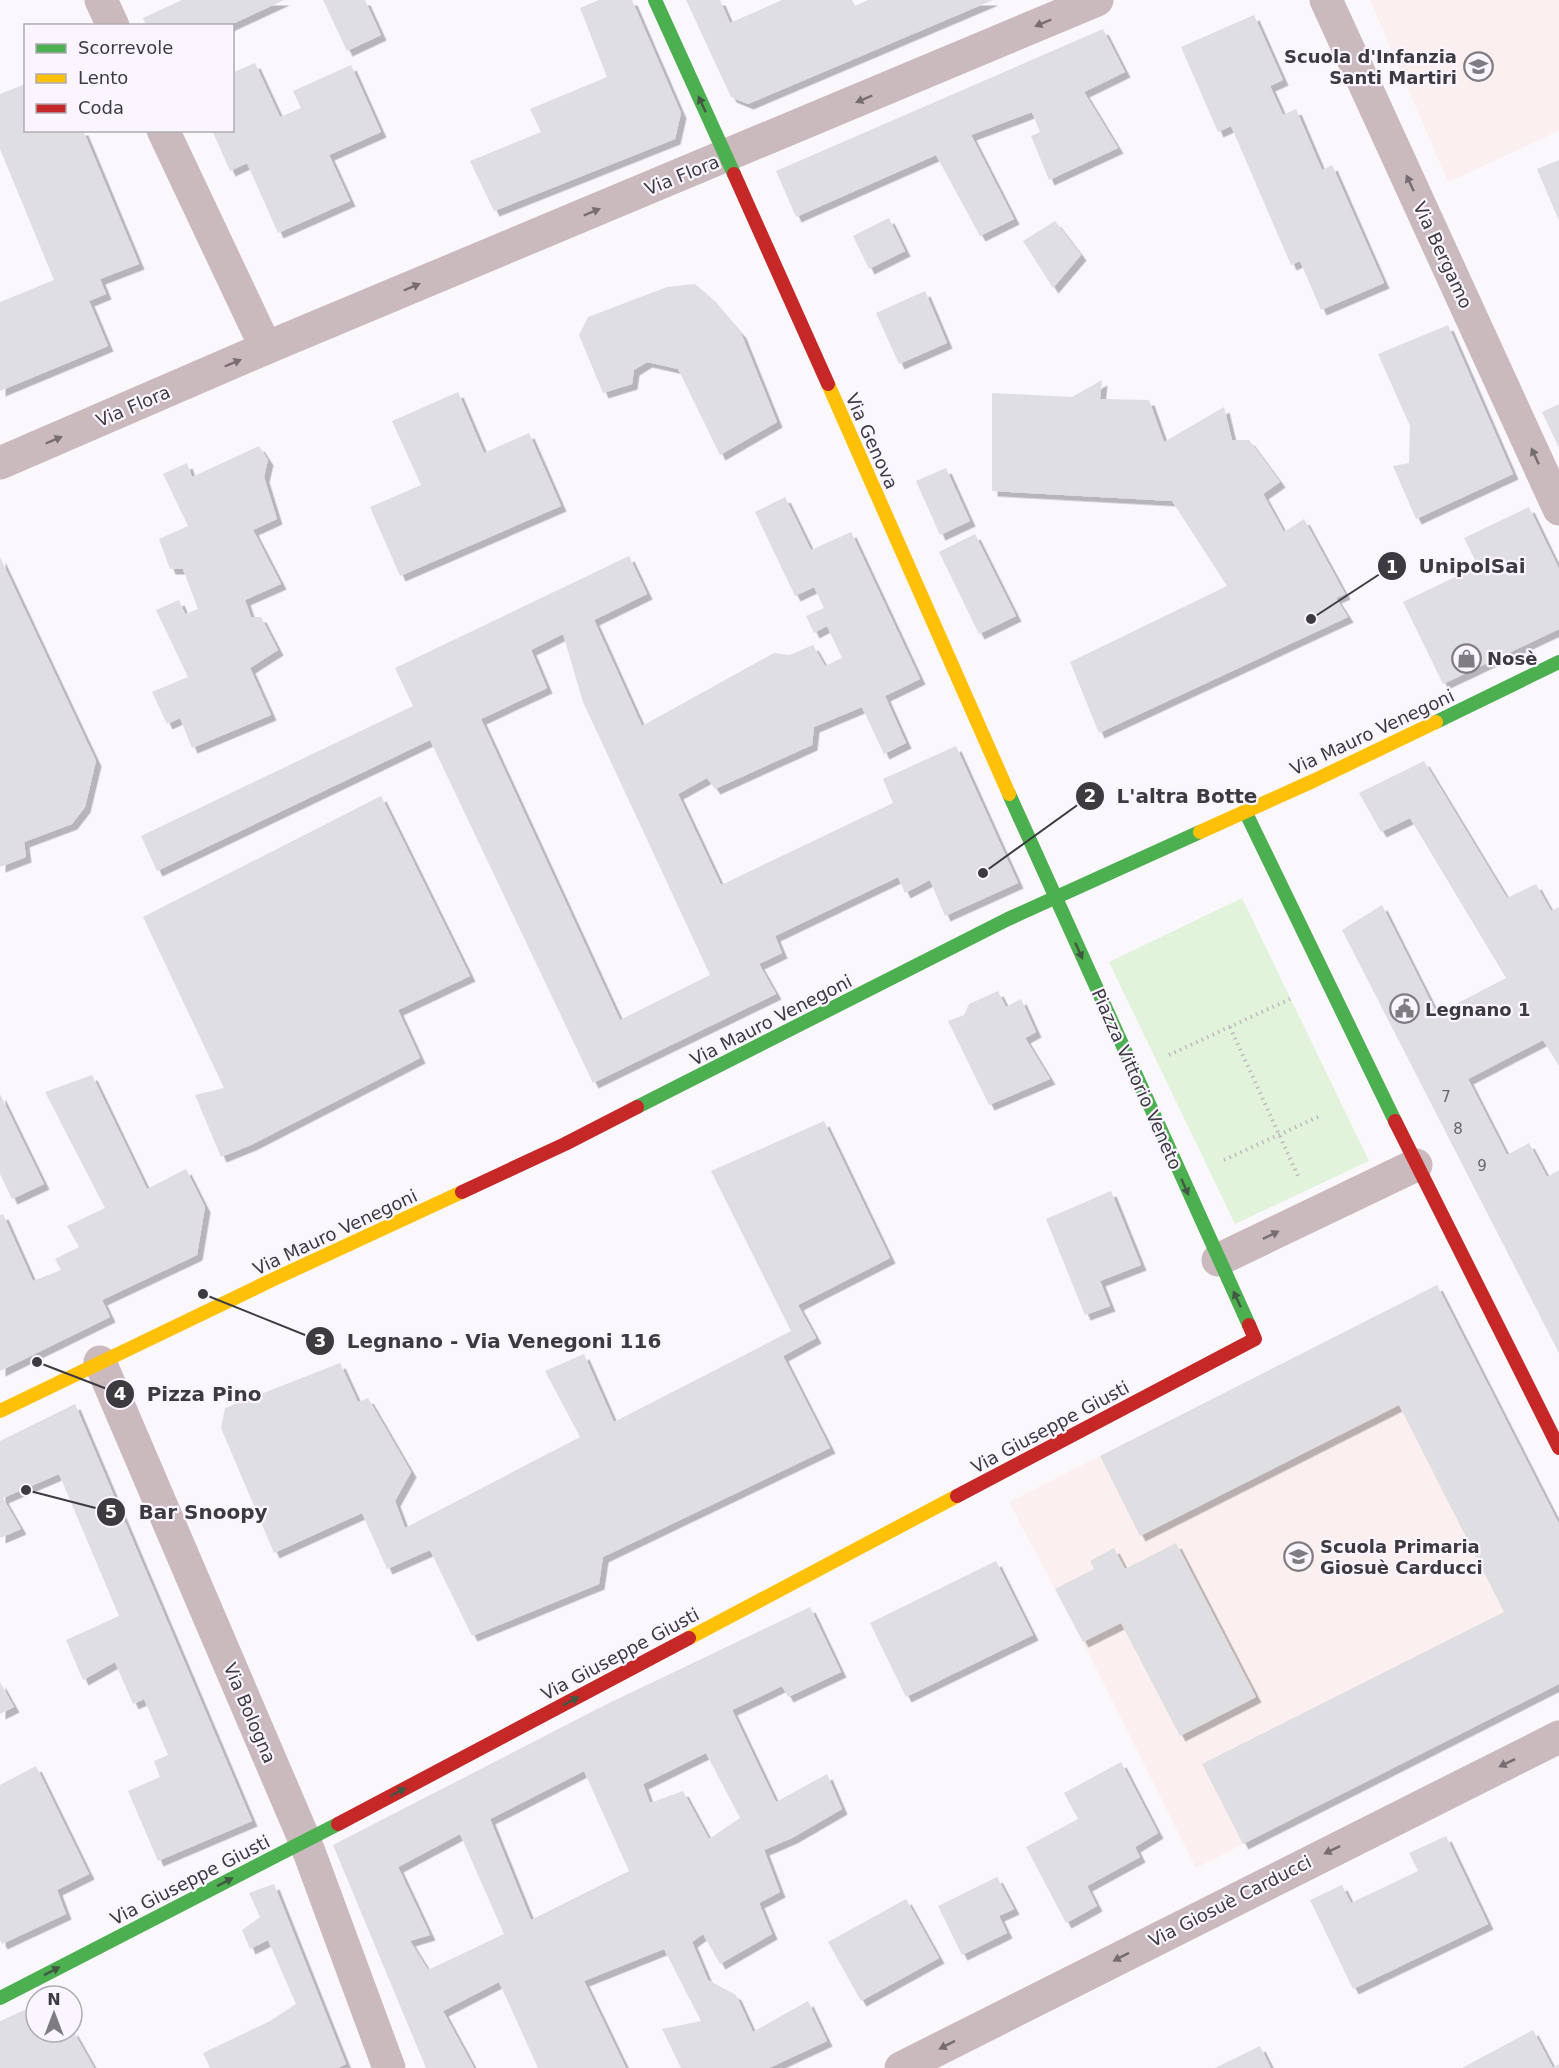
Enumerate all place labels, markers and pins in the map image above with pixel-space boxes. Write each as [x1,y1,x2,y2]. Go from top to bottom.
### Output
place label: Scuola d'Infanzia Santi Martiri [1284,46,1457,88]
school or university icon: Scuola d'Infanzia Santi Martiri [1462,50,1494,82]
callout: UnipolSai [1377,547,1538,585]
shop icon: Nosè [1450,642,1482,674]
place label: Nosè [1487,648,1537,669]
callout: L'altra Botte [1075,777,1269,815]
public building icon: Legnano 1 [1388,993,1420,1025]
place label: Legnano 1 [1425,999,1531,1020]
callout: Legnano - Via Venegoni 116 [305,1322,674,1360]
callout: Pizza Pino [105,1375,274,1413]
callout: Bar Snoopy [96,1493,279,1531]
place label: Scuola Primaria Giosuè Carducci [1320,1536,1483,1578]
school or university icon: Scuola Primaria Giosuè Carducci [1283,1540,1315,1572]

